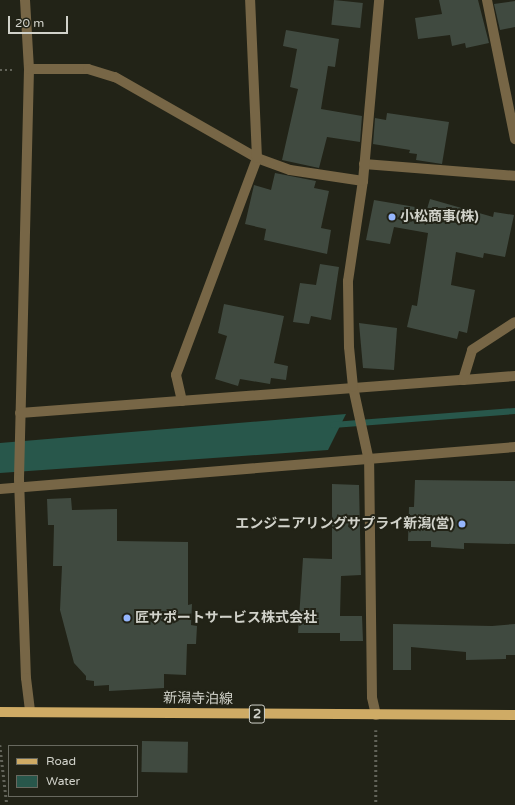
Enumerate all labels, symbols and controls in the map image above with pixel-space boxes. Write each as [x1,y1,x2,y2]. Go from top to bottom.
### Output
scale bar [10,8,70,34]
text: 20 m [15,16,44,30]
place label: 小松商事(株) [400,209,479,225]
marker: 小松商事(株) [387,212,397,222]
place label: エンジニアリングサプライ新潟(営) [235,516,454,532]
marker: エンジニアリングサプライ新潟(営) [457,519,467,529]
place label: 匠サポートサービス株式会社 [135,610,317,626]
marker: 匠サポートサービス株式会社 [122,613,132,623]
street label: 新潟寺泊線 [163,690,233,708]
road number: 2 [248,703,266,725]
legend [8,745,138,797]
text: Road [46,754,76,768]
text: Water [46,774,80,788]

